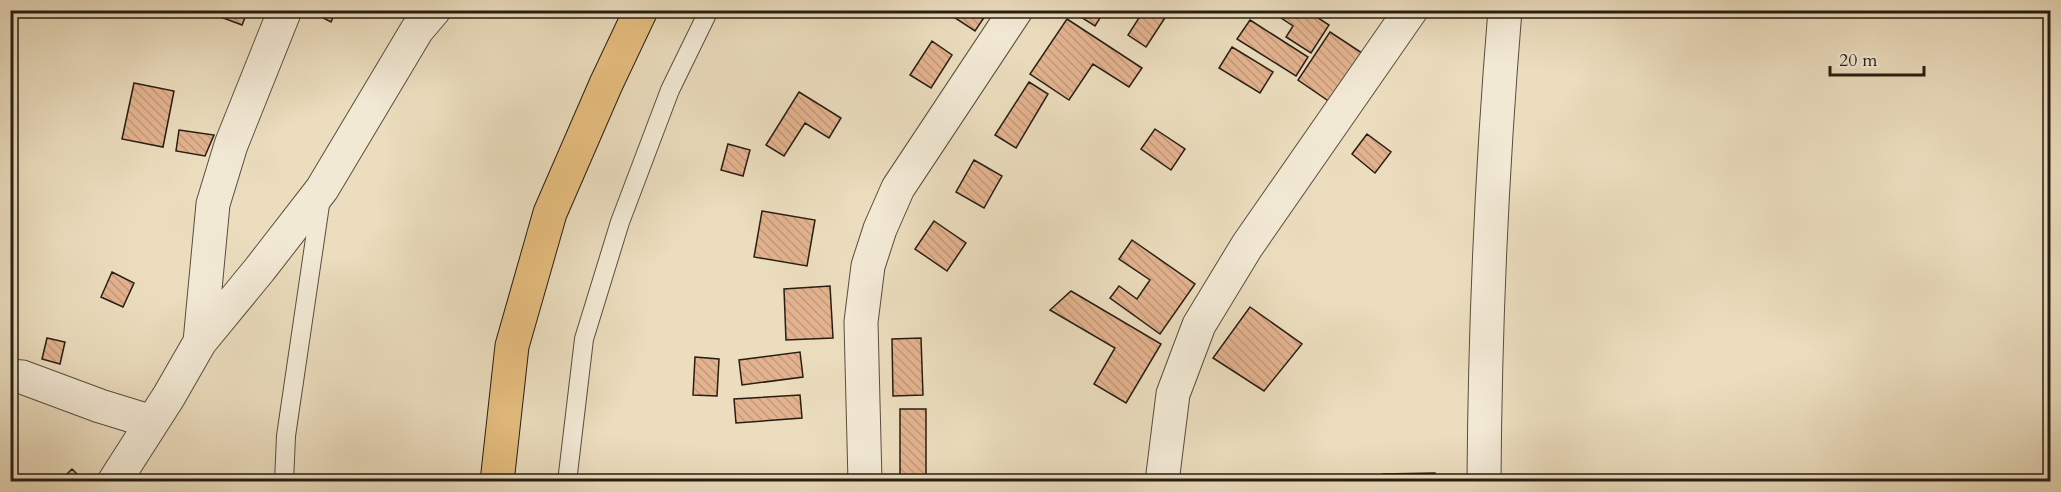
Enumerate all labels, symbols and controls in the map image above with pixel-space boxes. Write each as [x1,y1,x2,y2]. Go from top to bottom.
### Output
scale bar [1830,39,1924,77]
text: 20 m [1839,48,1878,73]

